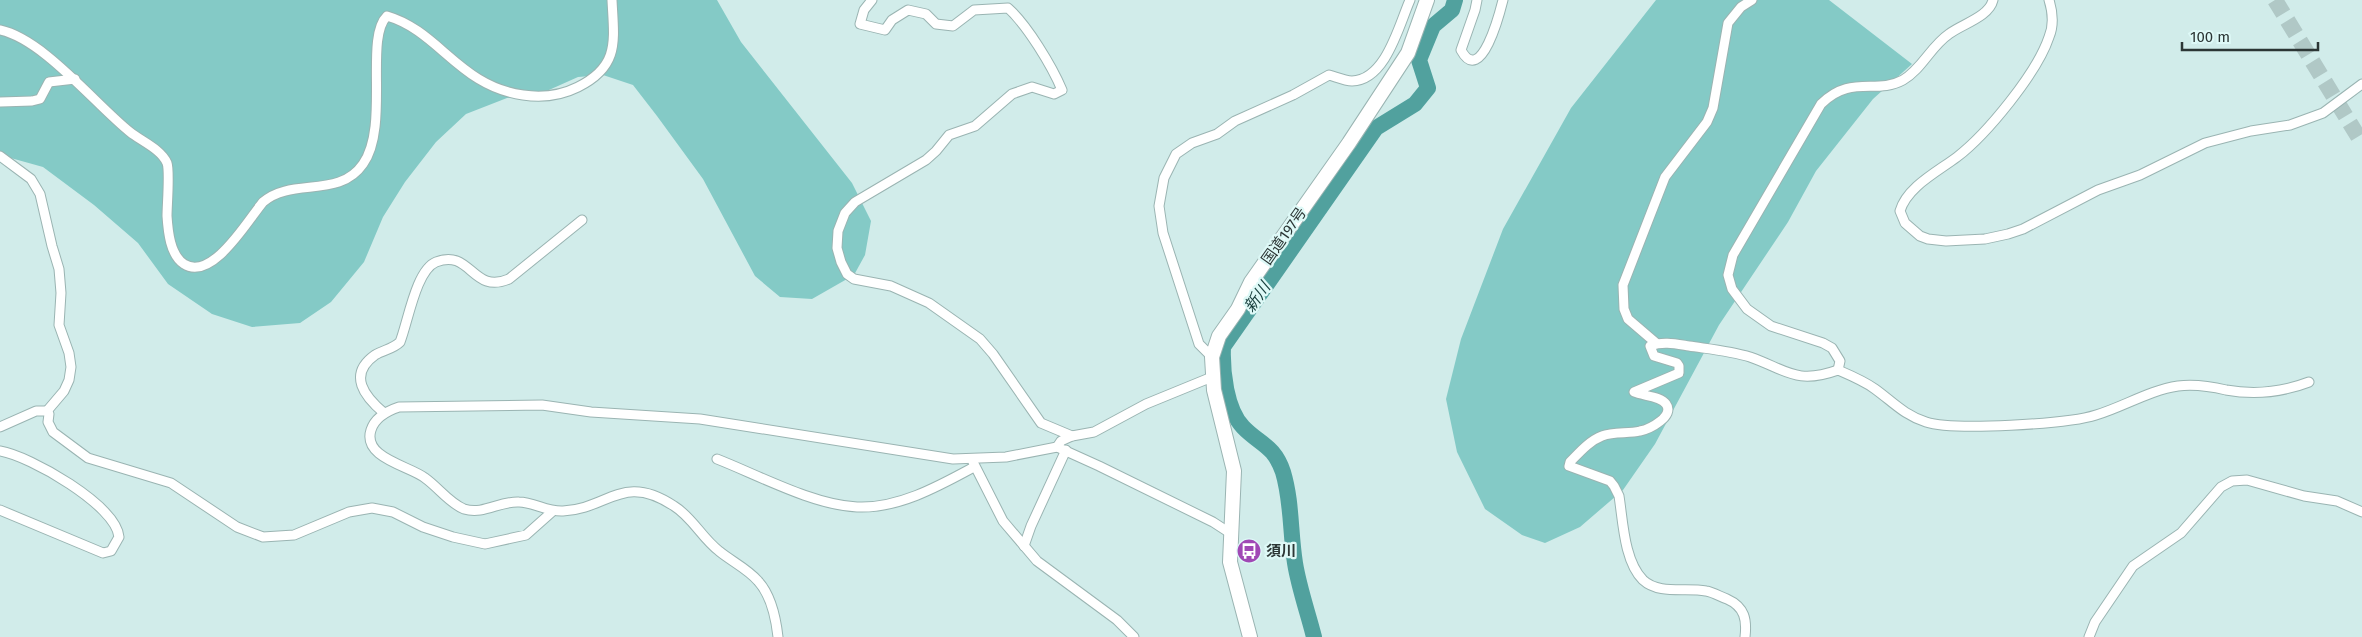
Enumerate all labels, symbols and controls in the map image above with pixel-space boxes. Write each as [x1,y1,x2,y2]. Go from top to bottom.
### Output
scale bar [2182,20,2318,52]
text: 100 m [2190,28,2230,46]
street label: 国道197号 [1258,204,1310,268]
water label: 新川 [1240,277,1275,316]
bus stop icon: 須川 [1236,538,1262,564]
place label: 須川 [1266,542,1296,560]

